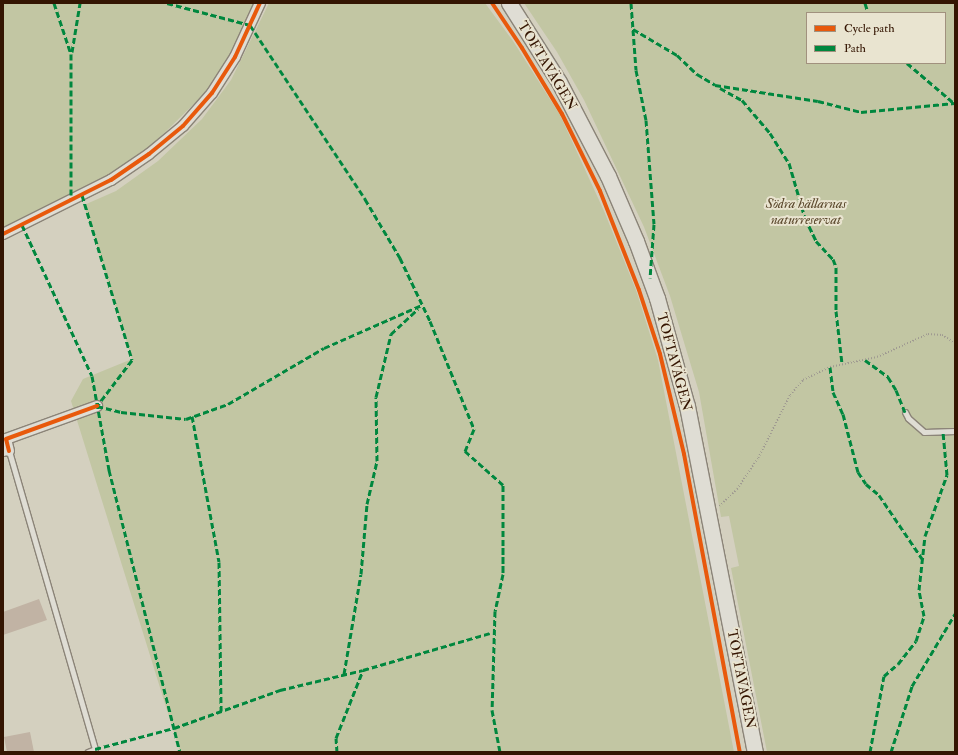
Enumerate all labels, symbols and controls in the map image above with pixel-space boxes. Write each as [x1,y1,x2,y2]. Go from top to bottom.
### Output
legend [806,12,946,64]
street label: TOFTAVÄGEN [514,18,580,114]
text: Cycle path [844,21,894,36]
text: Path [844,41,866,56]
park label: Södra hällarnas naturreservat [766,196,846,228]
street label: TOFTAVÄGEN [653,311,695,413]
street label: TOFTAVÄGEN [723,628,759,730]

